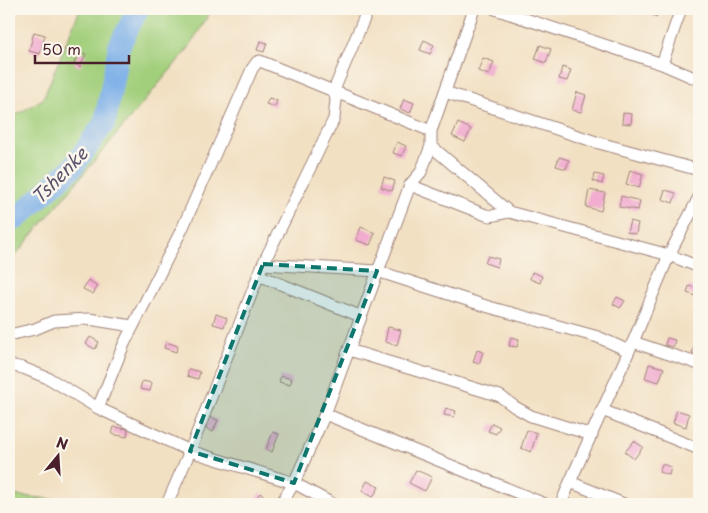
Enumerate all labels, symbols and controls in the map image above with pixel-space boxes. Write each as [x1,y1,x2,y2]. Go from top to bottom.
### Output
scale bar [35,32,129,64]
text: 50 m [42,37,81,60]
water label: Tshenke [25,139,94,210]
north arrow [32,430,82,480]
text: N [54,431,71,455]

